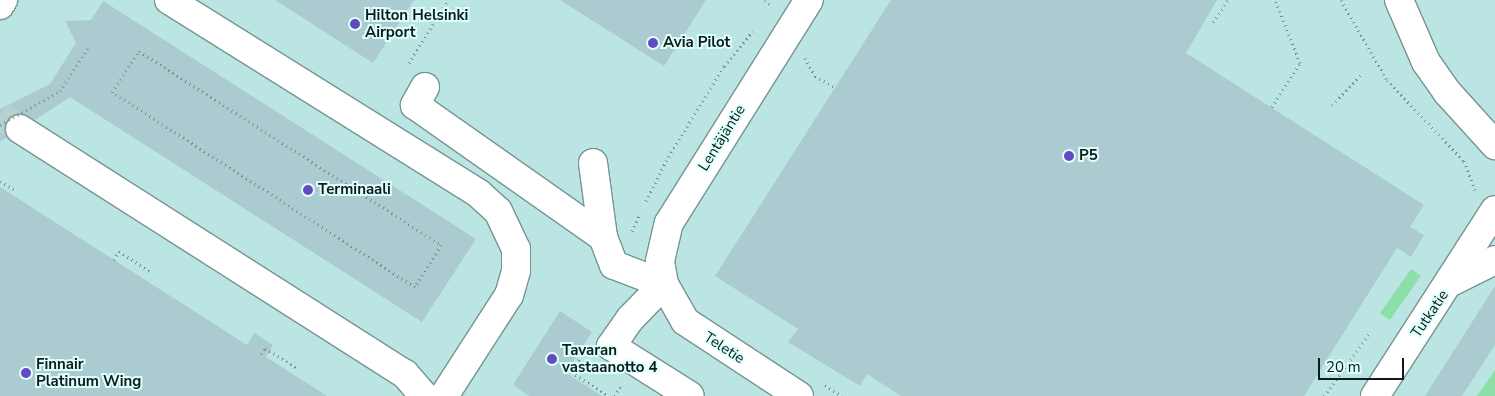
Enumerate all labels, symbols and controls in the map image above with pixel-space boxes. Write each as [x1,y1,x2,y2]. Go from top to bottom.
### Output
place label: Hilton Helsinki Airport [365,6,468,41]
marker: Hilton Helsinki Airport [349,18,361,30]
place label: Avia Pilot [663,34,730,52]
marker: Avia Pilot [647,37,659,49]
street label: Lentäjäntie [695,102,749,174]
place label: P5 [1079,147,1098,165]
marker: P5 [1063,150,1075,162]
place label: Terminaali [318,181,391,199]
marker: Terminaali [302,184,314,196]
street label: Tutkatie [1408,287,1452,341]
street label: Teletie [700,328,748,368]
place label: Tavaran vastaanotto 4 [562,341,657,376]
scale bar [1320,348,1406,380]
marker: Tavaran vastaanotto 4 [546,353,558,365]
place label: Finnair Platinum Wing [36,355,141,390]
text: 20 m [1326,357,1361,377]
marker: Finnair Platinum Wing [20,367,32,379]

